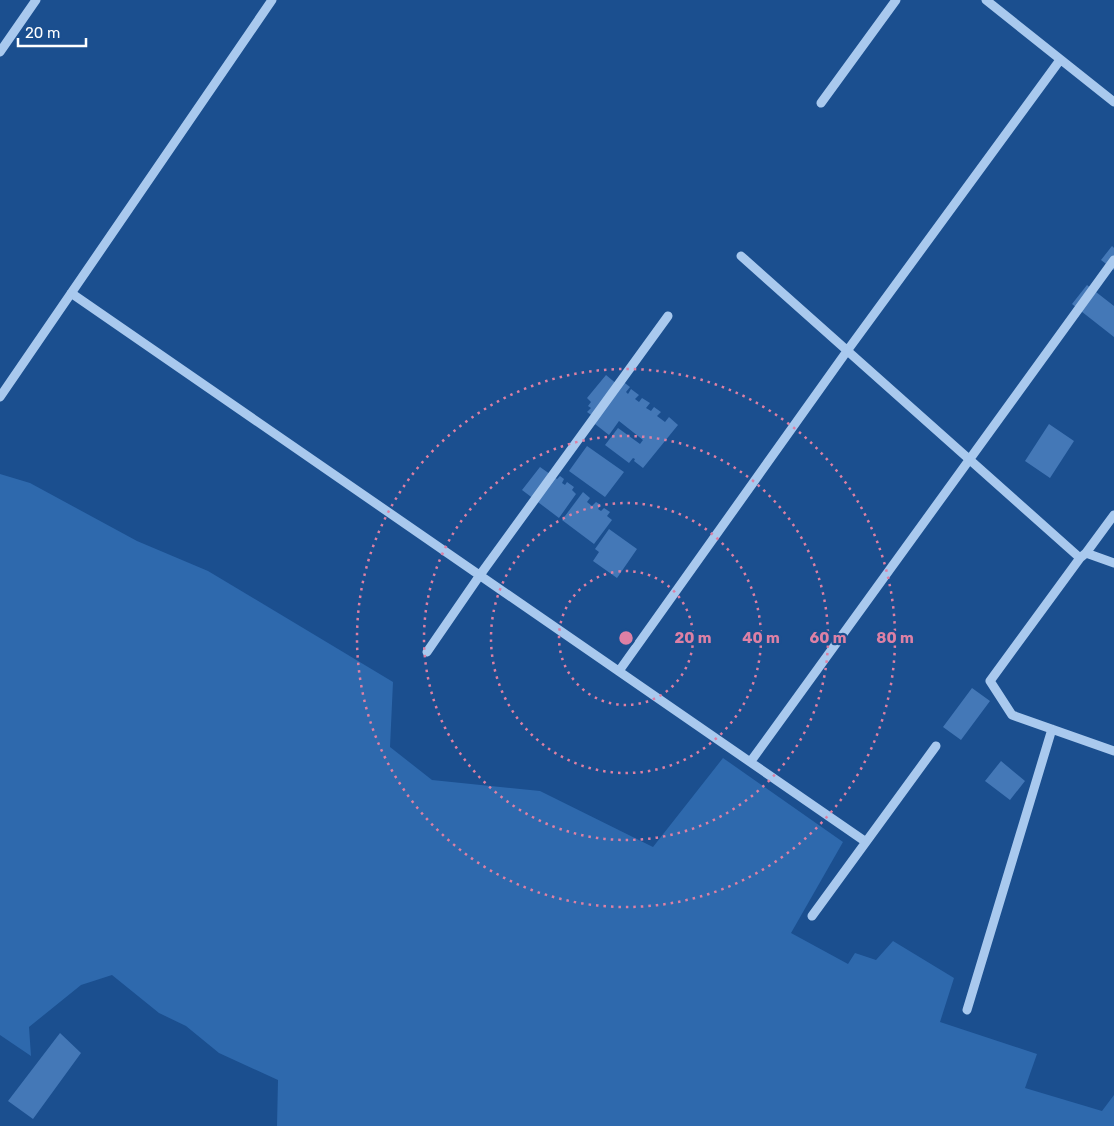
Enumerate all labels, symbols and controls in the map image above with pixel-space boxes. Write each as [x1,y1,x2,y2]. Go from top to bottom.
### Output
scale bar [18,15,85,47]
text: 20 m [25,24,60,42]
centre of rings [617,629,635,647]
text: 20 m [675,629,711,647]
text: 40 m [742,629,780,647]
text: 60 m [810,629,846,647]
text: 80 m [876,629,914,647]

